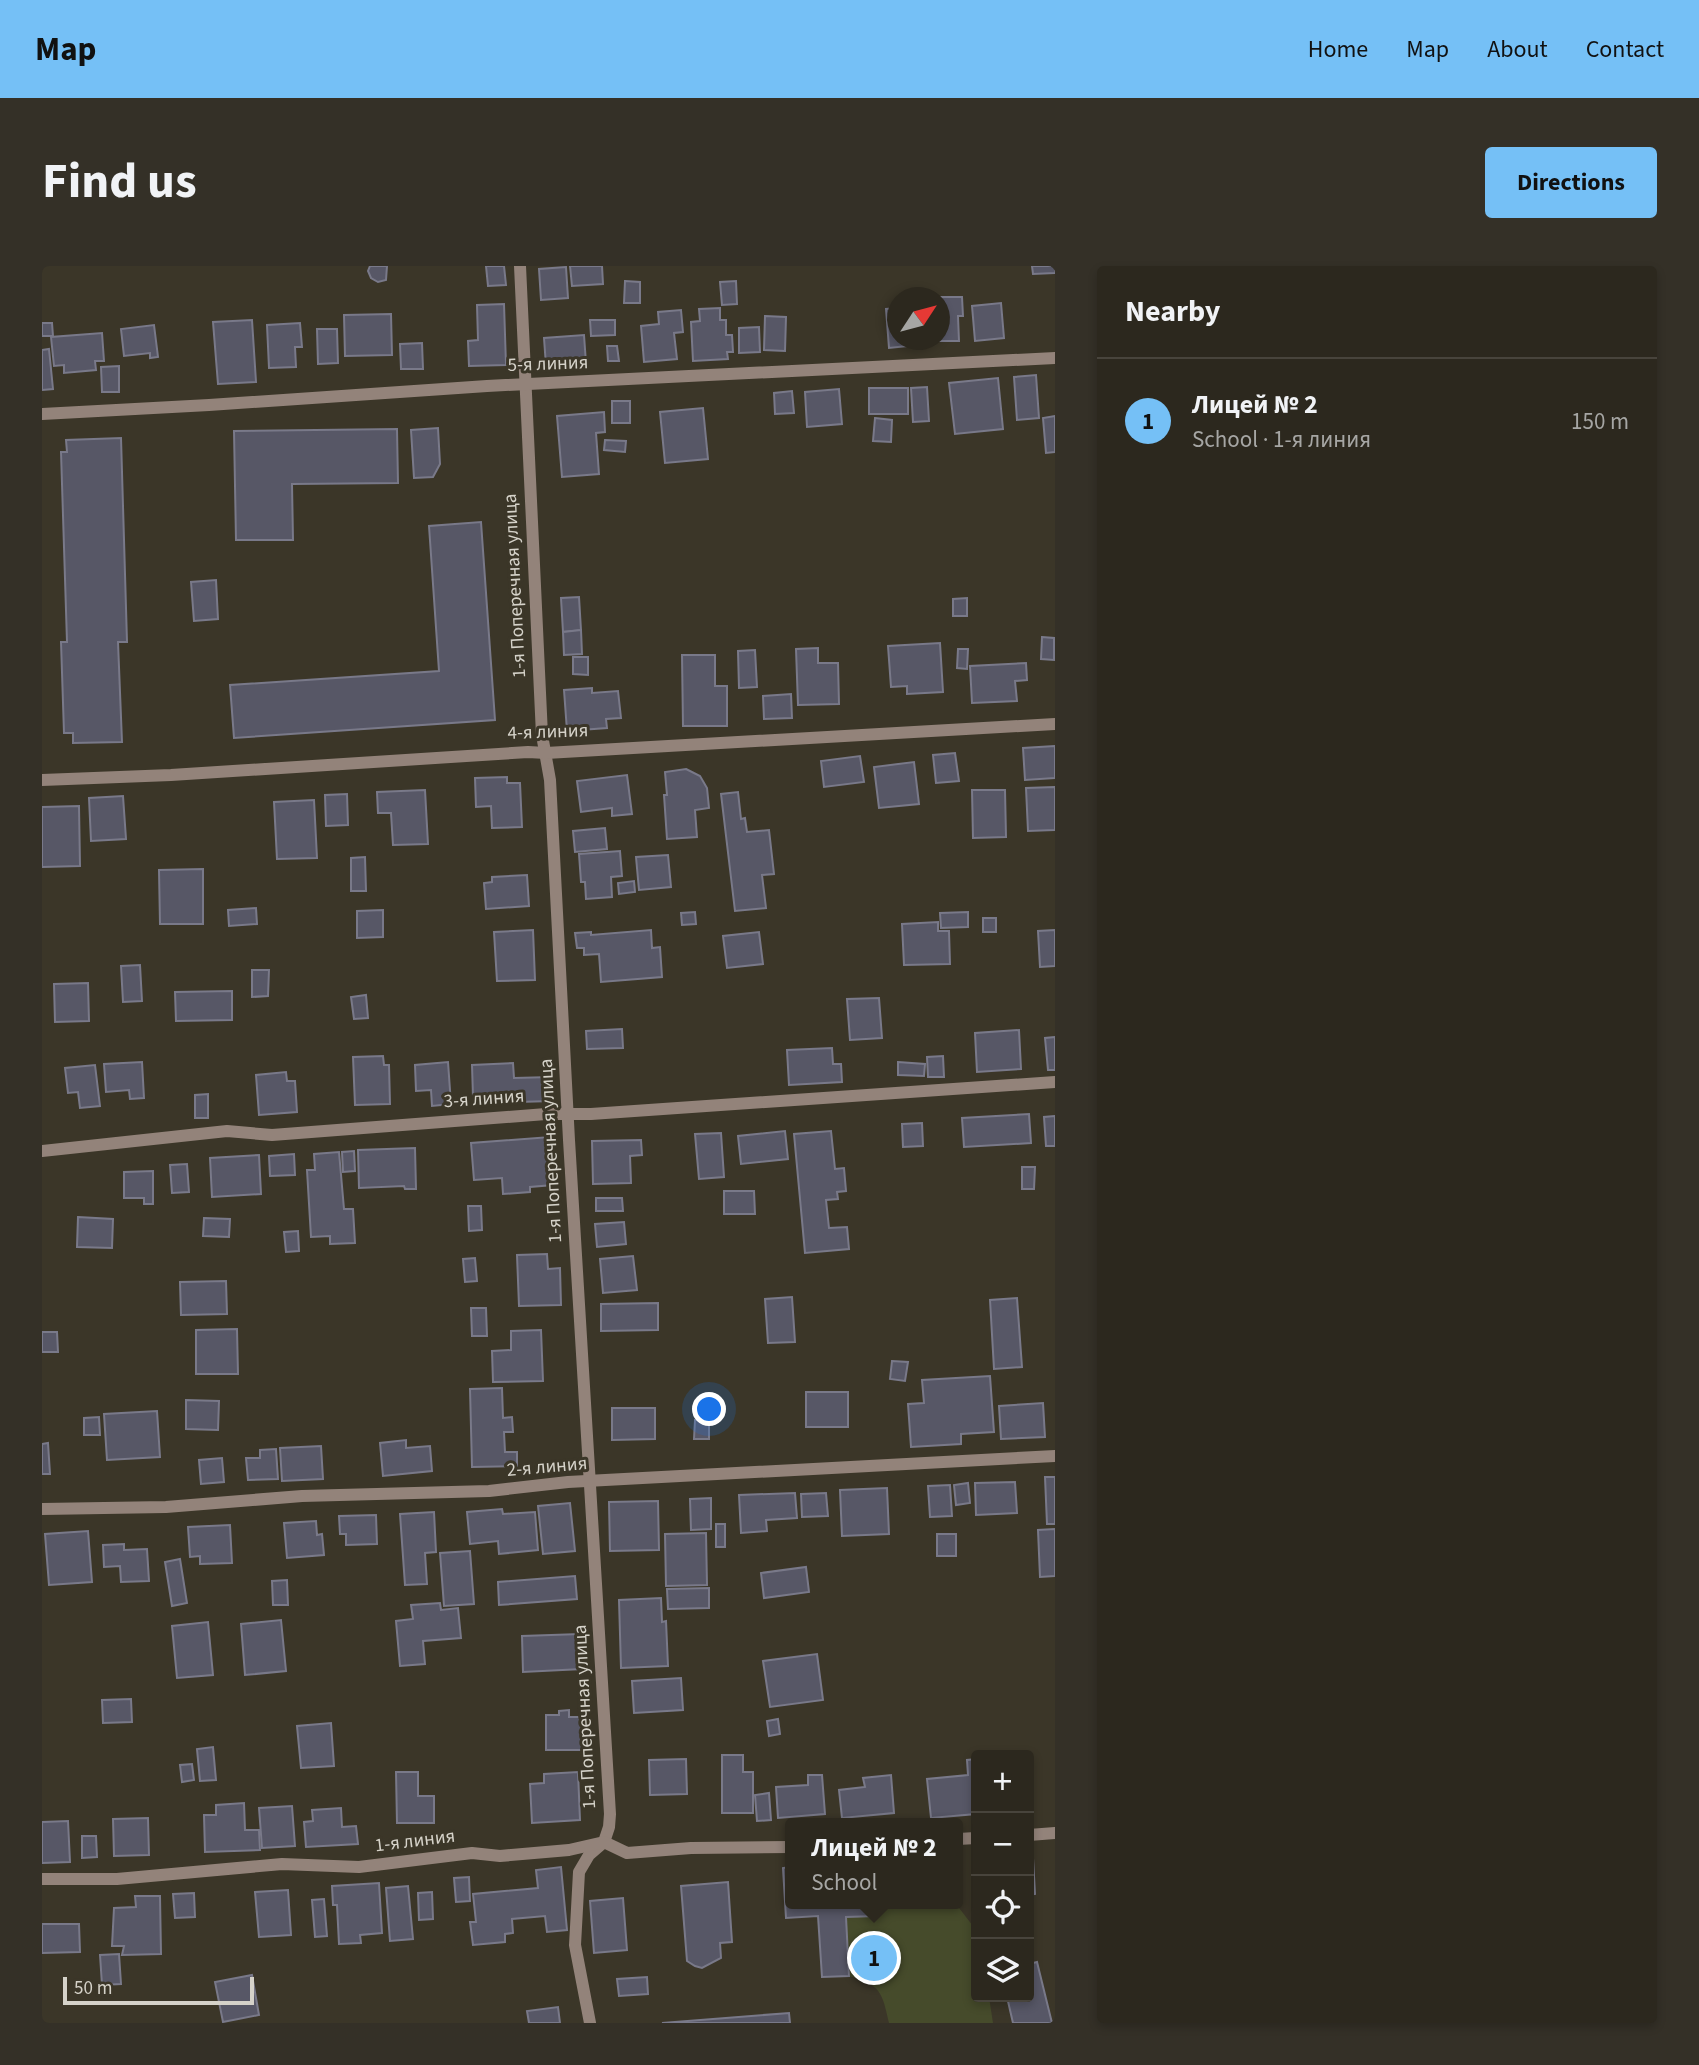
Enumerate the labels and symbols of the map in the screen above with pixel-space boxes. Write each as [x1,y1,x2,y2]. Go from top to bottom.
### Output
north arrow [887,287,950,350]
street label: 5-я линия [507,349,589,379]
street label: 1-я Поперечная улица [497,493,533,679]
street label: 4-я линия [507,717,589,747]
street label: 1-я Поперечная улица [533,1058,569,1244]
street label: 3-я линия [443,1083,525,1115]
your location [692,1392,726,1426]
street label: 2-я линия [506,1450,588,1484]
street label: 1-я Поперечная улица [567,1624,603,1810]
street label: 1-я линия [373,1823,457,1859]
pin: 1 [851,1932,897,1984]
scale bar [63,1974,254,2006]

